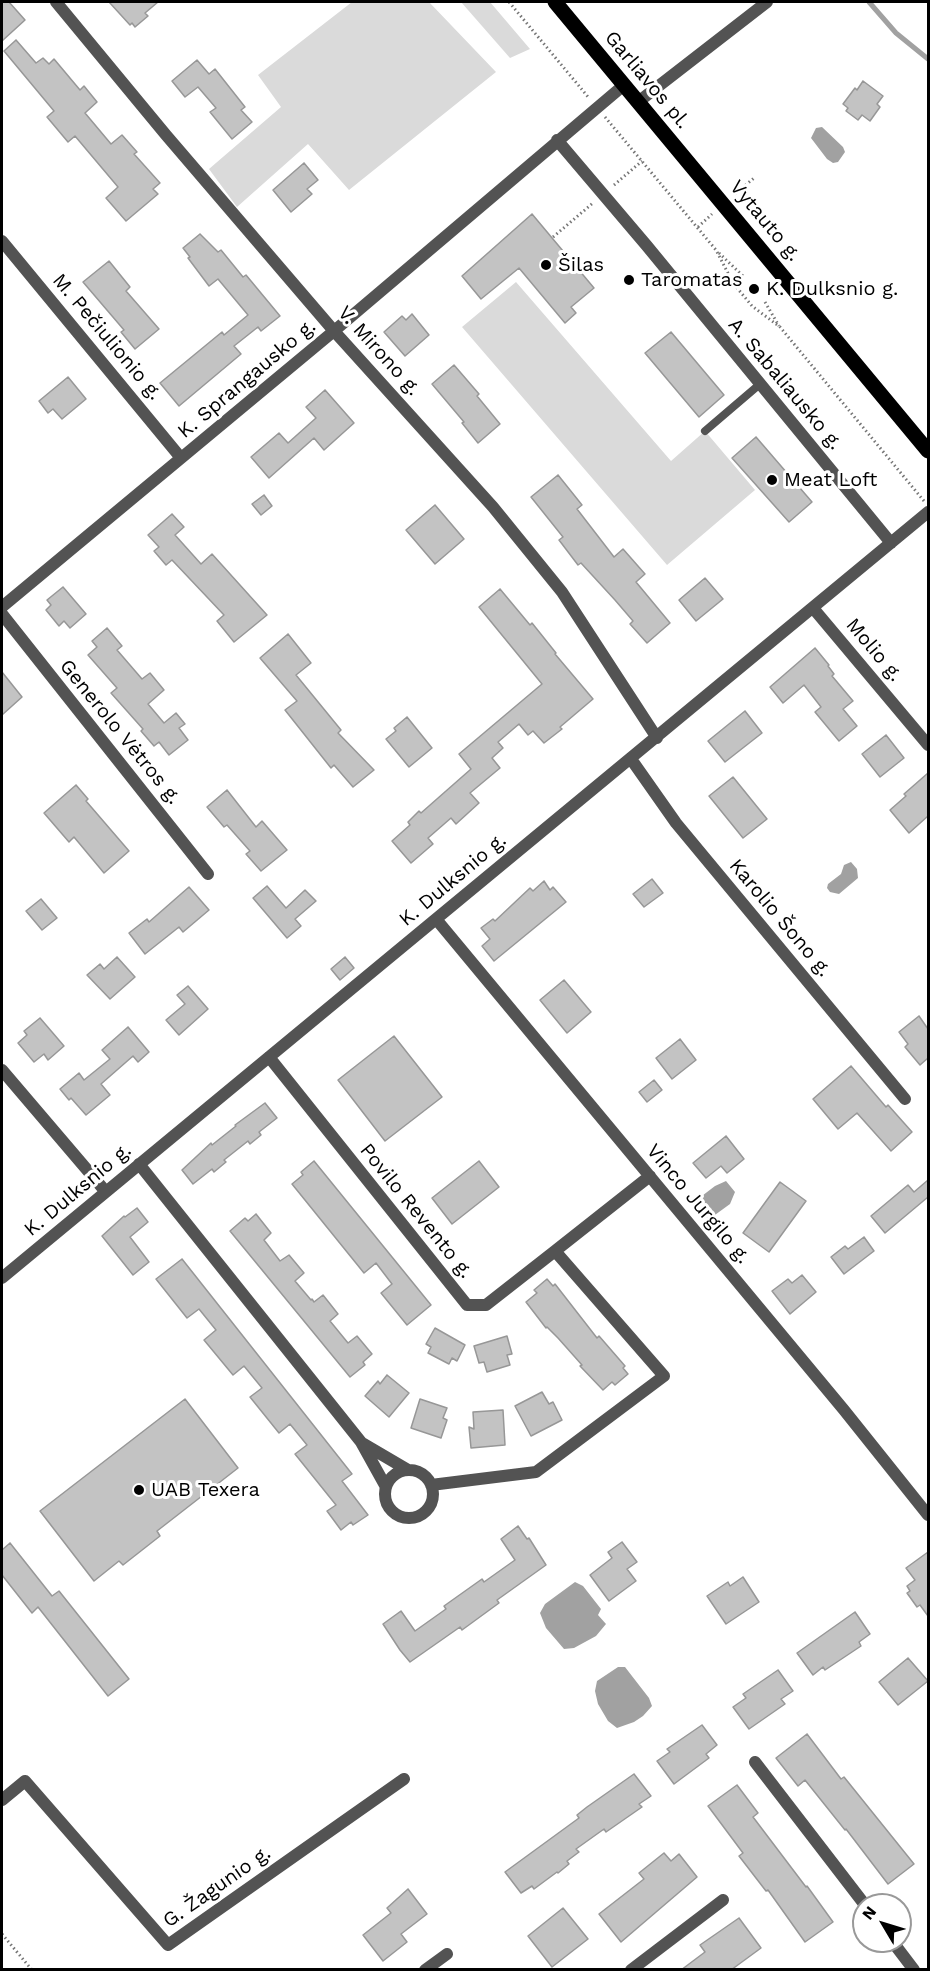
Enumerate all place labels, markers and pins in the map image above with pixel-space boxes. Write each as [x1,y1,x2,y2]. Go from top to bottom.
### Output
place label: Šilas [558,253,604,277]
marker: Šilas [539,258,553,272]
place label: Taromatas [641,268,742,292]
marker: Taromatas [622,273,636,287]
place label: K. Dulksnio g. [766,277,898,301]
marker: K. Dulksnio g. [747,282,761,296]
place label: Meat Loft [784,468,877,492]
marker: Meat Loft [765,473,779,487]
place label: UAB Texera [151,1478,260,1502]
marker: UAB Texera [132,1483,146,1497]

